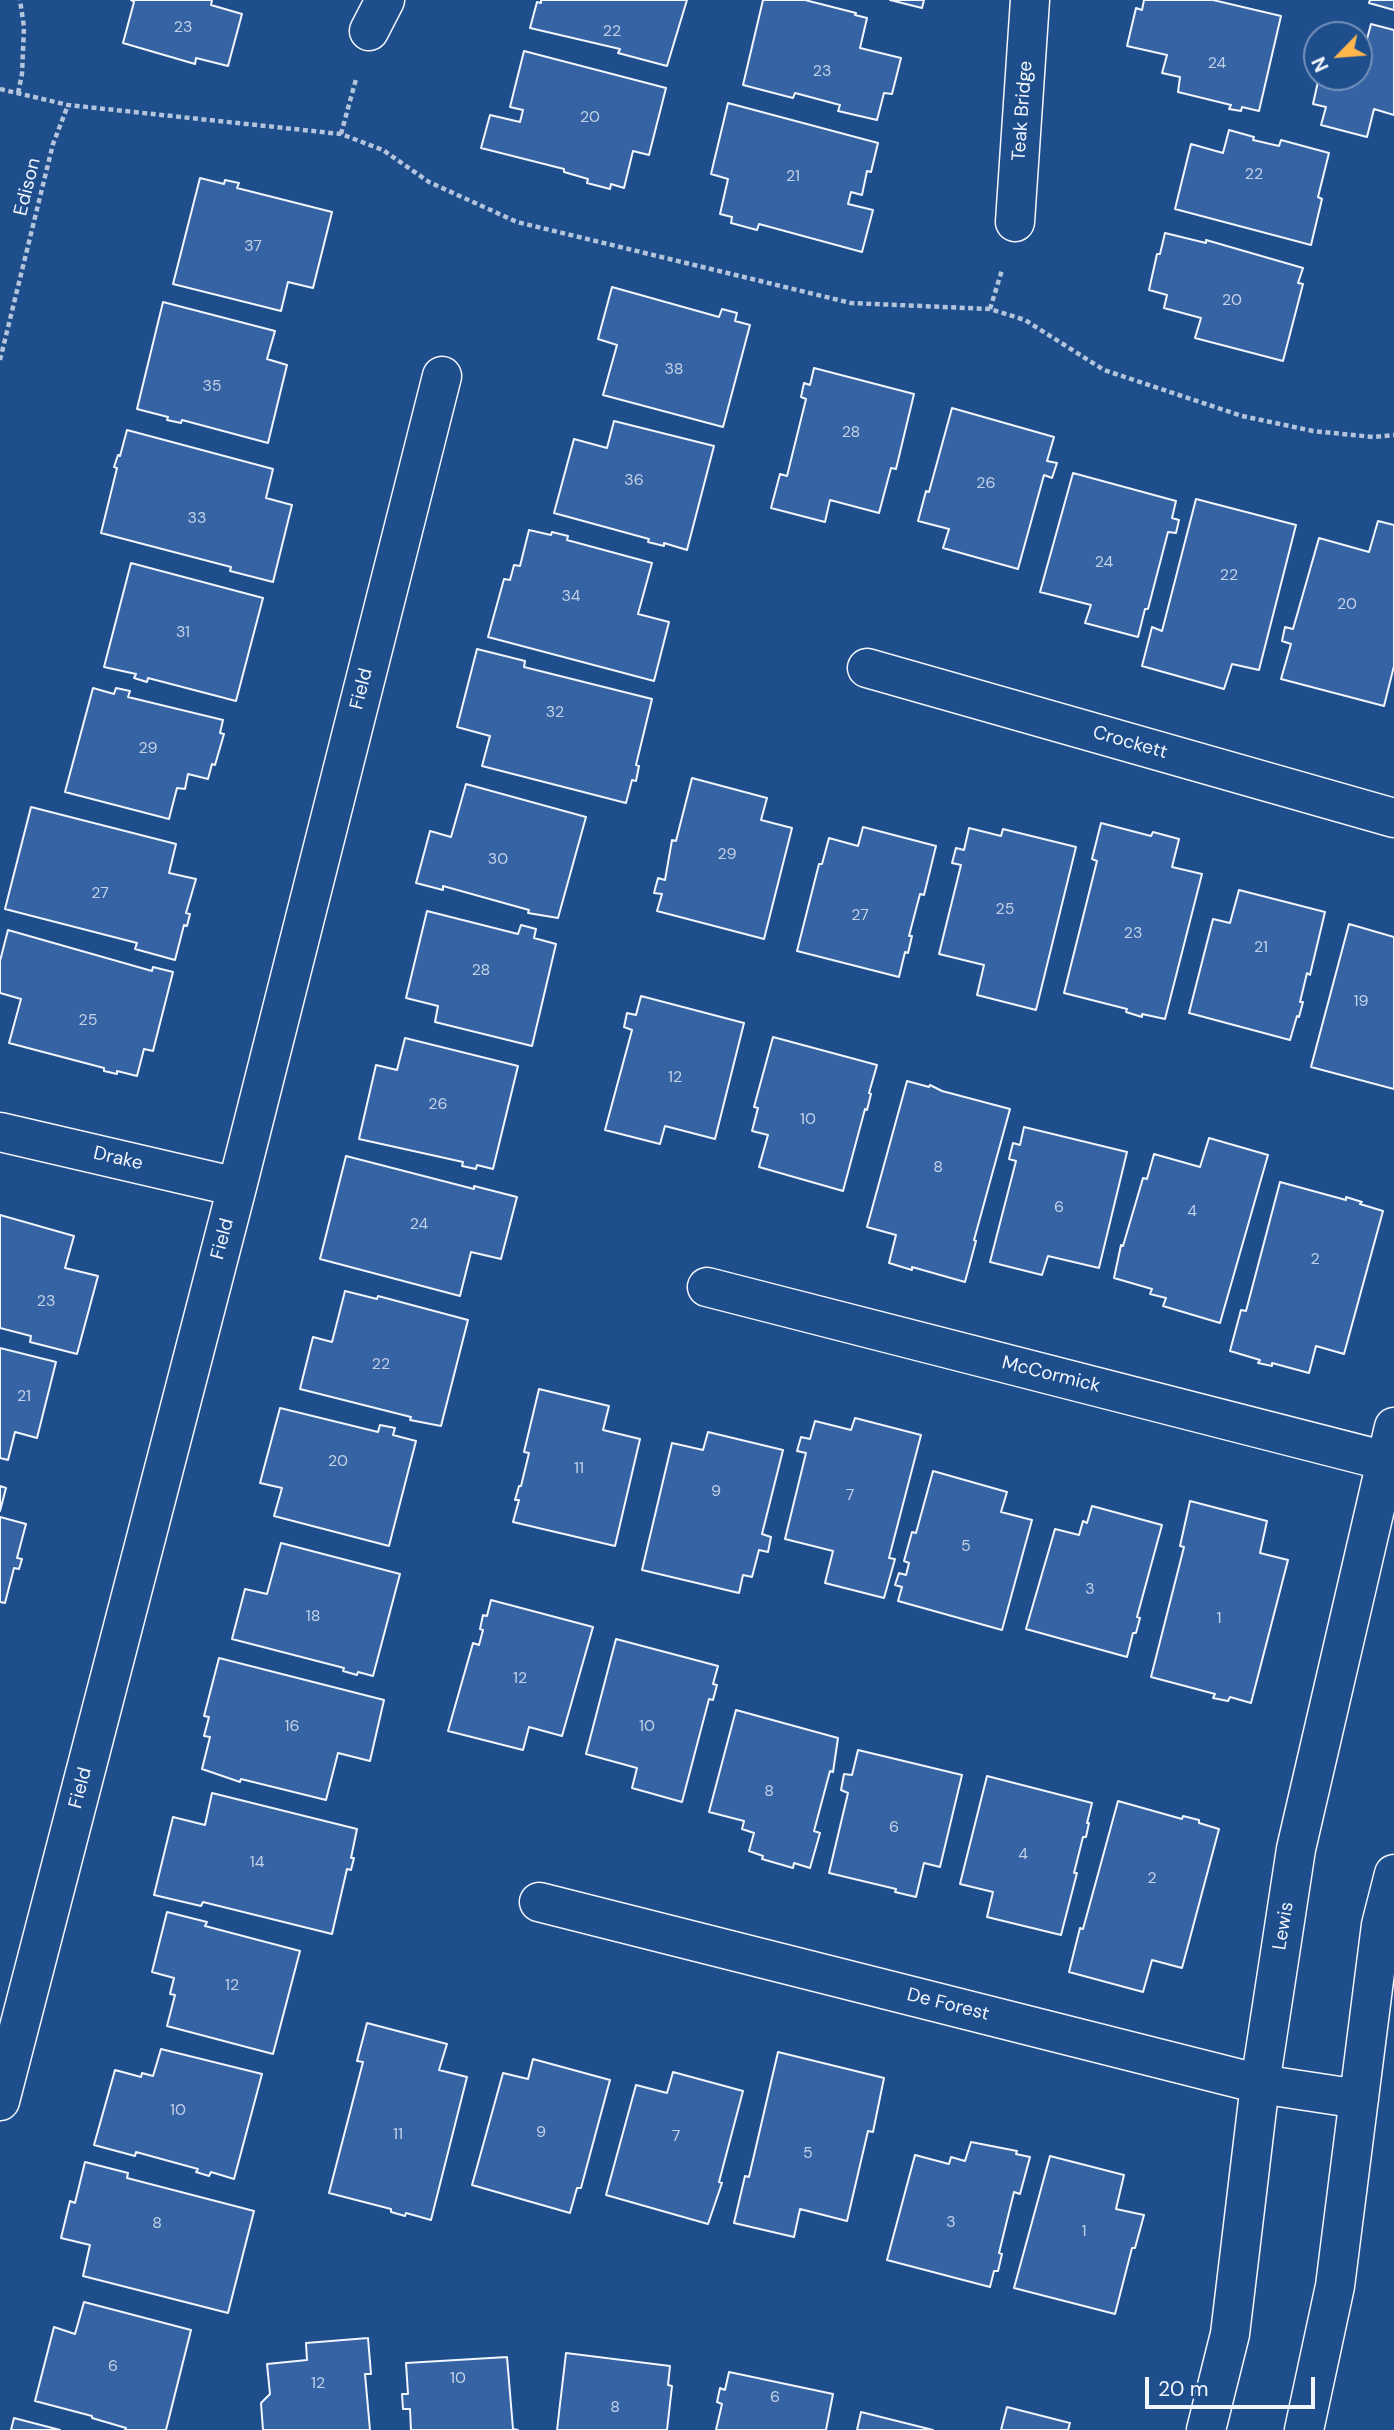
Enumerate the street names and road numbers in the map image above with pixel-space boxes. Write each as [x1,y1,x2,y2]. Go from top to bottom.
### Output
street label: Teak Bridge [1008,60,1038,162]
street label: Edison [10,156,46,218]
street label: Field [346,666,378,712]
street label: Crockett [1090,721,1170,765]
street label: Drake [91,1142,145,1176]
street label: Field [207,1216,239,1262]
street label: McCormick [999,1352,1103,1398]
street label: Field [65,1765,97,1811]
street label: Lewis [1269,1900,1299,1952]
street label: De Forest [904,1984,992,2026]

